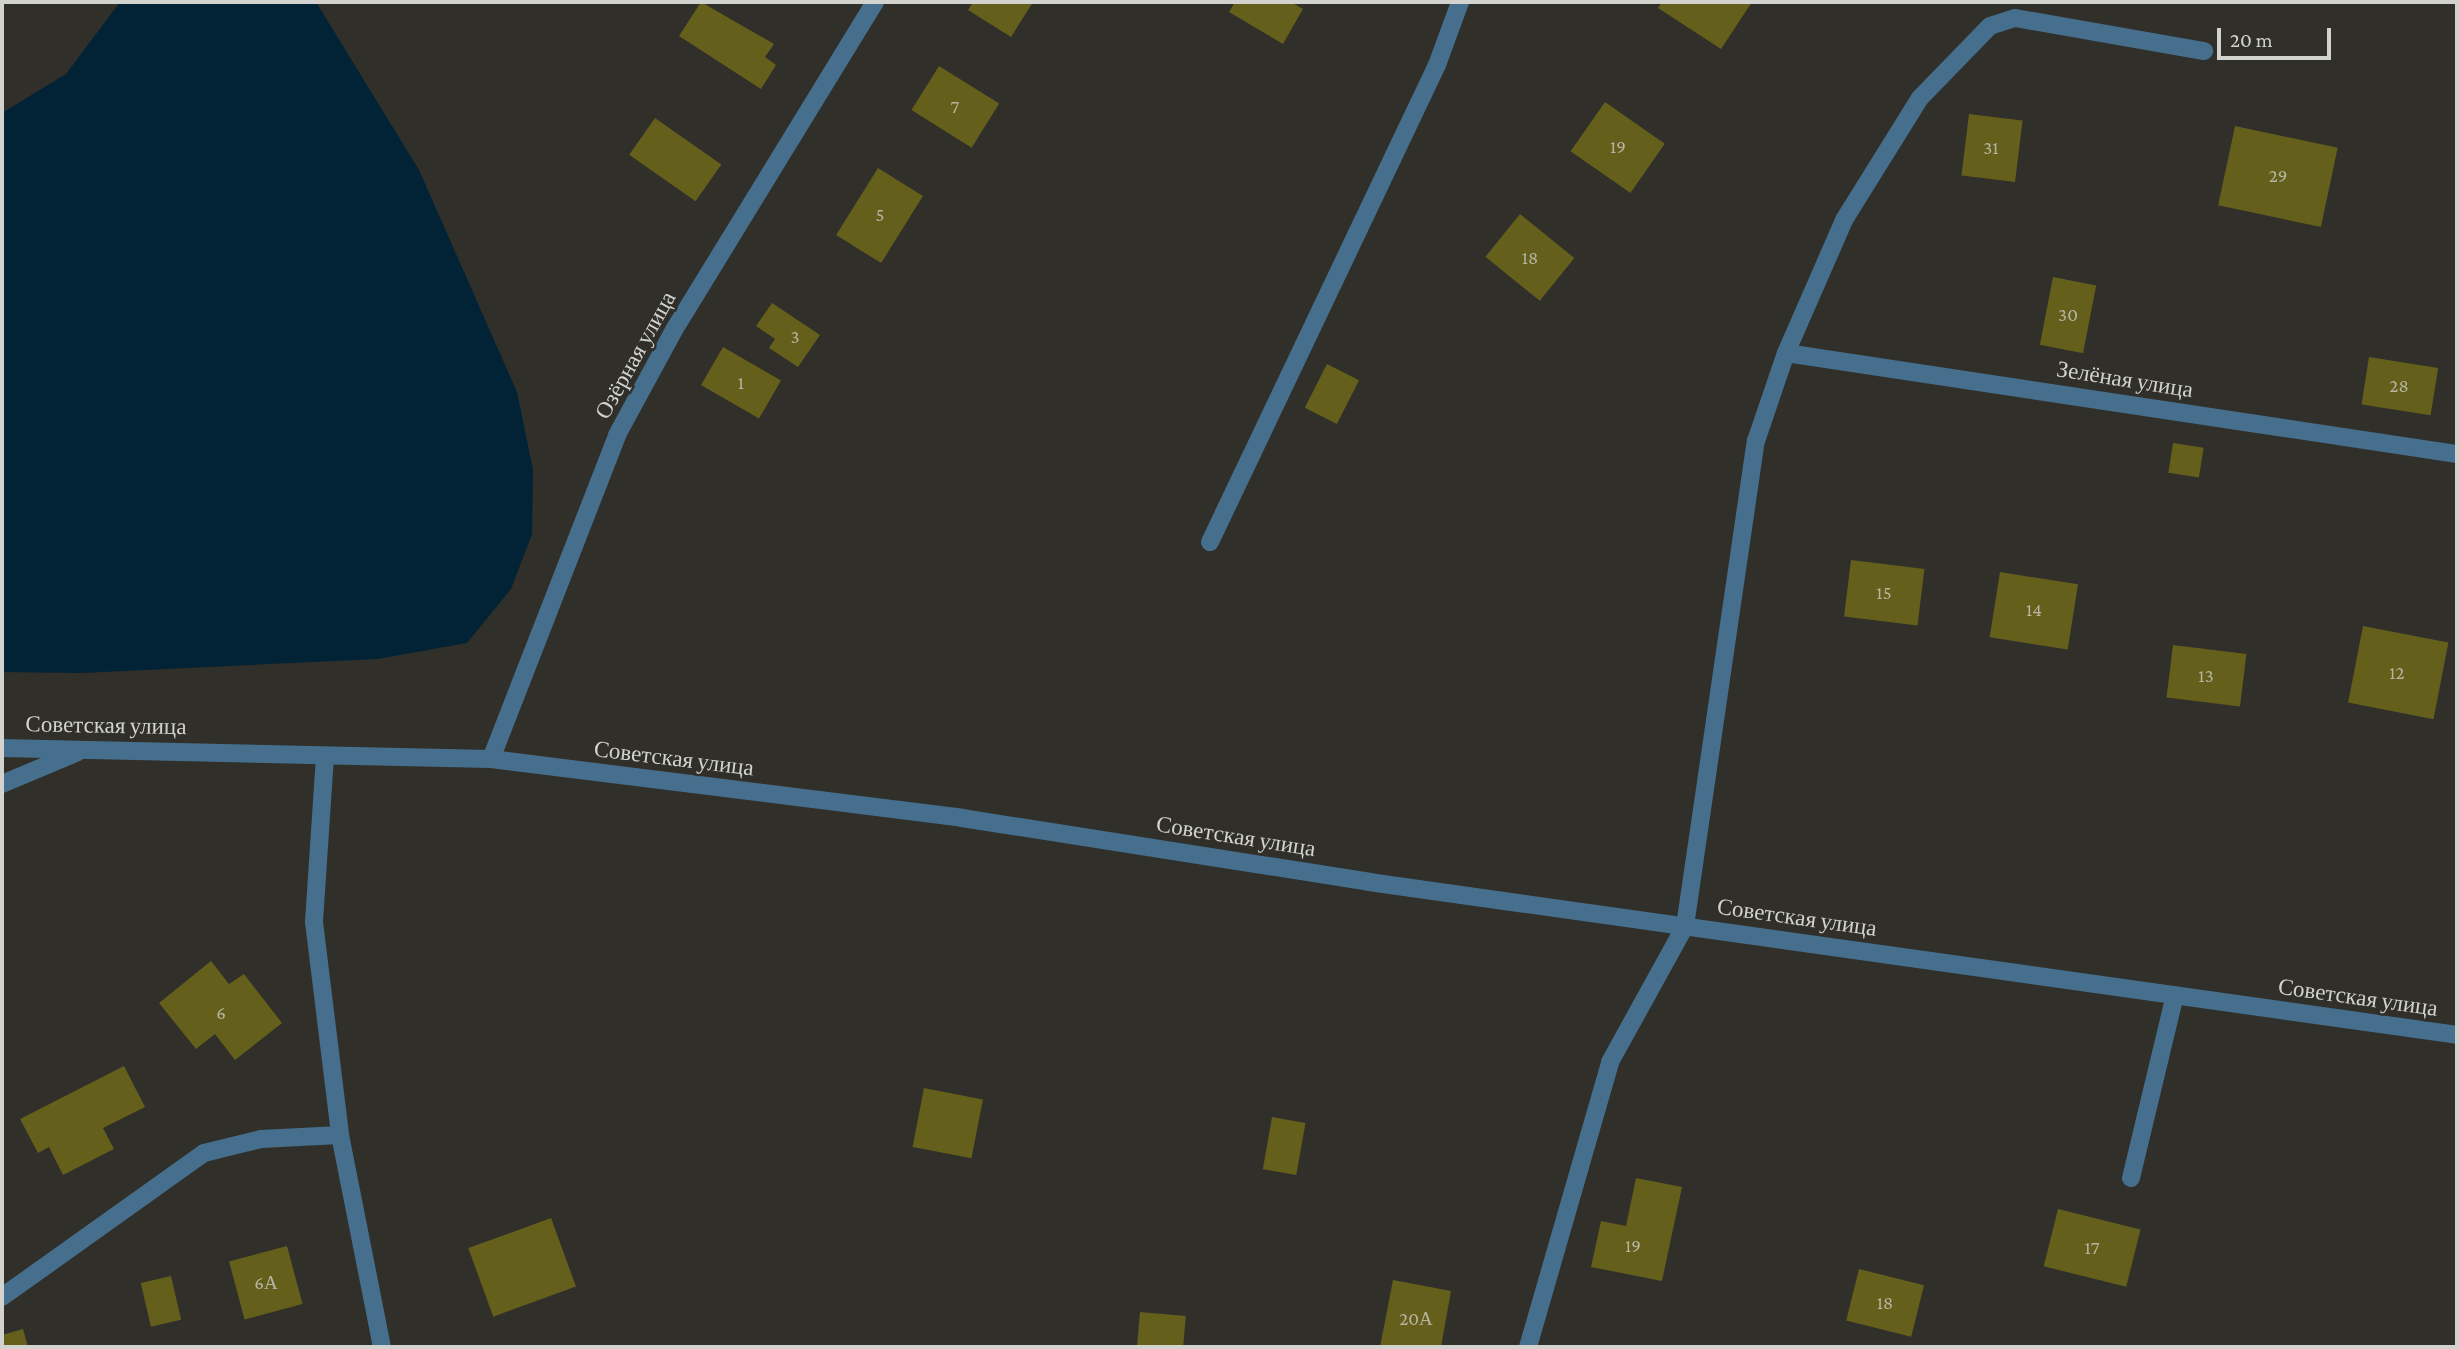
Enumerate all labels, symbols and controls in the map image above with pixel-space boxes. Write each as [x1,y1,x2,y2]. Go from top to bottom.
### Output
scale bar [2221,14,2335,58]
text: 20 m [2230,28,2273,52]
house number: 7 [951,96,959,118]
house number: 19 [1610,136,1626,158]
house number: 31 [1983,137,1999,159]
house number: 29 [2269,165,2287,187]
house number: 5 [876,204,884,226]
house number: 18 [1522,247,1538,269]
street label: Озёрная улица [589,286,681,424]
house number: 30 [2058,304,2078,326]
house number: 3 [790,326,800,348]
street label: Зелёная улица [2055,355,2195,403]
house number: 1 [738,372,744,394]
house number: 28 [2389,375,2409,397]
house number: 15 [1876,582,1892,604]
house number: 14 [2026,599,2042,621]
house number: 12 [2389,662,2405,684]
house number: 13 [2198,665,2214,687]
street label: Советская улица [25,710,187,740]
street label: Советская улица [592,734,756,782]
street label: Советская улица [1154,810,1318,862]
street label: Советская улица [1715,892,1879,942]
street label: Советская улица [2276,972,2440,1022]
house number: 6 [216,1002,226,1024]
house number: 19 [1625,1235,1641,1257]
house number: 17 [2084,1237,2100,1259]
house number: 6А [254,1272,278,1294]
house number: 18 [1877,1292,1893,1314]
house number: 20А [1399,1308,1433,1330]

